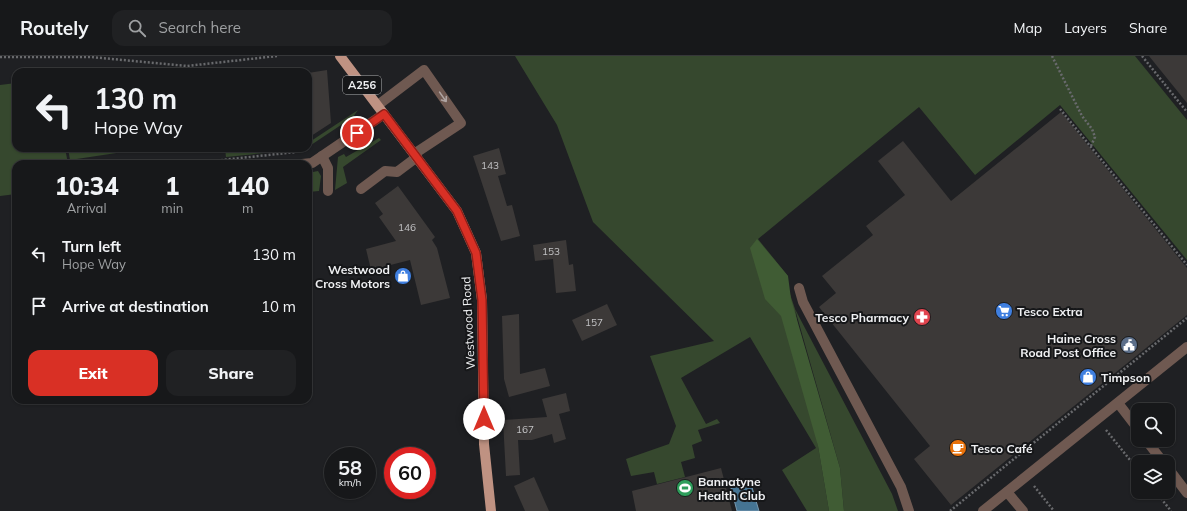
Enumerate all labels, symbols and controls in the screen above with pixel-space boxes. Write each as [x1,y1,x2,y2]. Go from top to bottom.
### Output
search box [112,10,392,46]
text: Routely [20,16,88,40]
icon: search [126,17,148,39]
text: Search here [158,18,241,37]
text: Map [1013,19,1042,37]
text: Layers [1064,19,1107,37]
text: Share [1129,19,1167,37]
road number: A256 [343,76,381,94]
text: 130 m [94,81,177,116]
icon: left [28,84,80,136]
one-way arrow [439,91,447,102]
text: Hope Way [94,116,183,139]
pin [340,116,374,150]
icon: arrive [346,122,368,144]
house number: 143 [481,159,499,172]
text: 10:34 [55,171,119,201]
text: 1 [165,171,180,201]
text: 140 [226,171,269,201]
text: Arrival [67,200,107,216]
text: min [161,200,183,216]
text: m [242,200,253,216]
house number: 146 [398,221,416,234]
text: Turn left [62,237,121,256]
icon: left [28,243,50,265]
text: 130 m [252,245,296,264]
house number: 153 [542,245,560,258]
text: Hope Way [62,256,126,272]
place label: Westwood Cross Motors [315,262,390,291]
shop icon: Westwood Cross Motors [393,266,413,286]
street label: Westwood Road [458,276,478,370]
icon: arrive [28,295,50,317]
text: Arrive at destination [62,297,209,316]
text: 10 m [261,297,296,316]
supermarket icon: Tesco Extra [994,301,1014,321]
place label: Tesco Extra [1017,304,1083,319]
pharmacy icon: Tesco Pharmacy [912,307,932,327]
place label: Tesco Pharmacy [815,310,909,325]
house number: 157 [585,316,603,329]
place label: Haine Cross Road Post Office [1020,331,1116,360]
public building icon: Haine Cross Road Post Office [1119,335,1139,355]
button: Exit [28,350,158,396]
button: Share [166,350,296,396]
shop icon: Timpson [1078,367,1098,387]
place label: Timpson [1101,370,1150,385]
position arrow [463,398,505,440]
map controls [1131,403,1175,499]
button: search [1131,403,1175,447]
house number: 167 [516,423,534,436]
cafe icon: Tesco Café [948,438,968,458]
place label: Tesco Café [971,441,1033,456]
speed limit sign: 60 [384,447,436,499]
text: 58 [338,455,362,480]
button: layers [1131,455,1175,499]
place label: Bannatyne Health Club [698,474,765,503]
text: km/h [339,476,361,489]
sports icon: Bannatyne Health Club [675,478,695,498]

